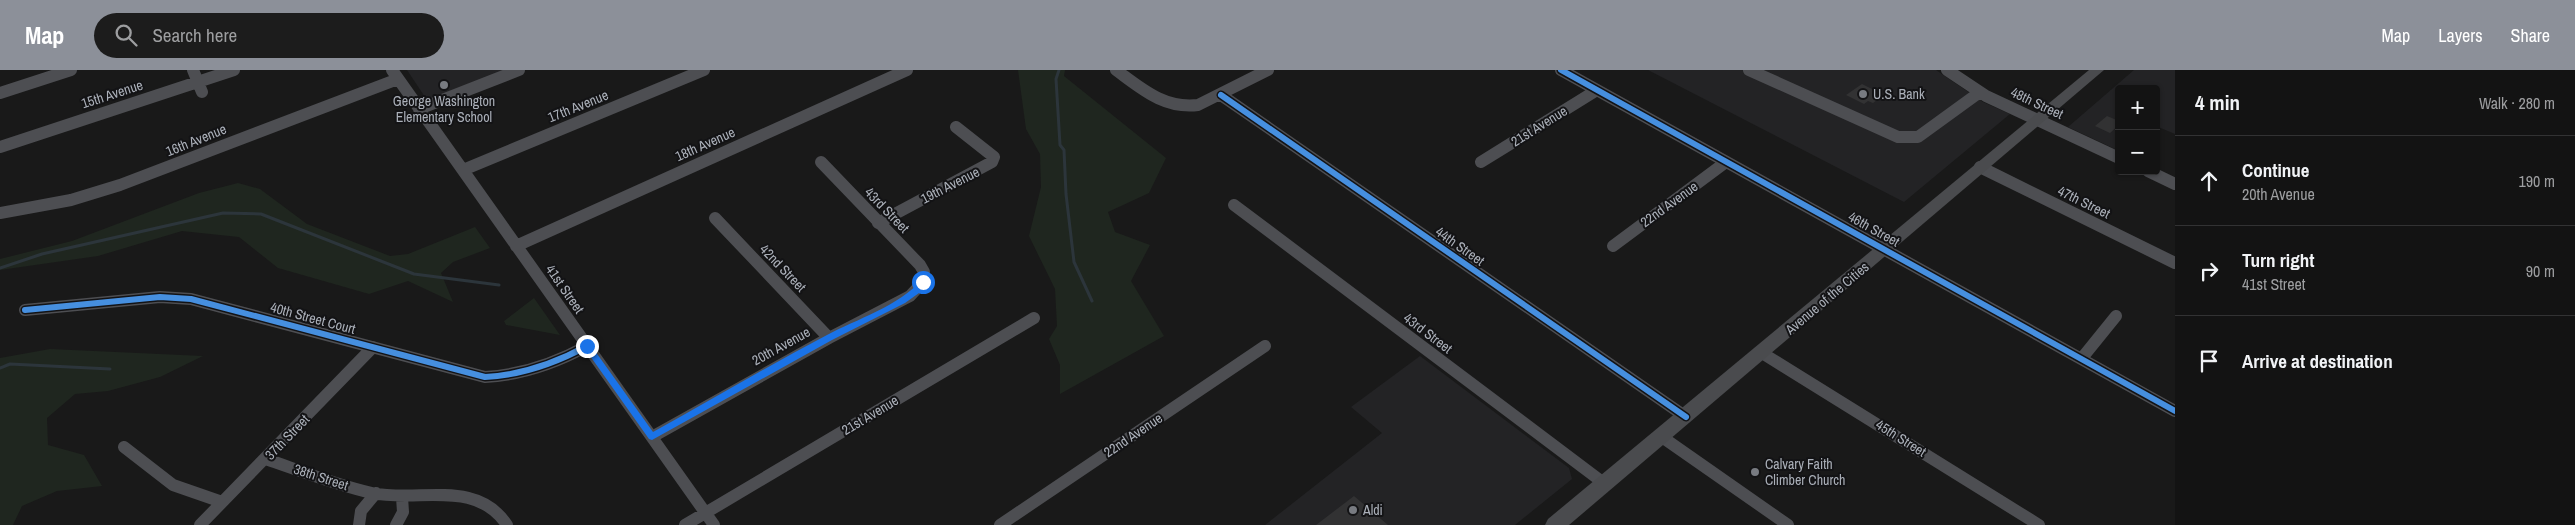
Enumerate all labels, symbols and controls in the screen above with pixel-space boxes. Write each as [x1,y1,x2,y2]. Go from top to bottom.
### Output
search box [94,13,444,58]
text: Map [25,19,64,51]
icon: search [112,21,140,49]
text: Search here [152,22,237,48]
text: Map [2382,23,2410,48]
text: Layers [2438,23,2483,48]
text: Share [2511,23,2550,48]
street label: 15th Avenue [79,76,145,112]
marker: George Washington Elementary School [438,79,450,91]
street label: 48th Street [2008,83,2066,123]
place label: U.S. Bank [1873,85,1925,103]
map controls [2115,85,2160,175]
button: + [2115,85,2160,130]
street label: 17th Avenue [545,86,611,126]
marker: U.S. Bank [1857,88,1869,100]
text: 4 min [2195,88,2240,117]
place label: George Washington Elementary School [393,92,495,126]
text: Walk · 280 m [2479,92,2555,114]
street label: 21st Avenue [1508,102,1570,150]
street label: 16th Avenue [163,120,229,160]
street label: 18th Avenue [672,123,738,165]
button: − [2115,130,2160,175]
text: Continue [2242,157,2310,183]
street label: 19th Avenue [918,163,982,207]
icon: ahead [2195,167,2223,195]
text: 190 m [2519,170,2555,192]
street label: 22nd Avenue [1637,177,1701,231]
street label: 47th Street [2055,182,2113,222]
street label: 43rd Street [861,183,913,237]
text: 20th Avenue [2242,183,2315,205]
street label: 46th Street [1845,208,1903,250]
street label: 44th Street [1432,223,1488,269]
street label: 42nd Street [756,240,810,296]
text: Turn right [2242,247,2314,273]
icon: right [2195,257,2223,285]
street label: Avenue of the Cities [1781,258,1873,339]
text: 90 m [2526,260,2555,282]
street label: 41st Street [542,261,588,317]
route start [912,271,935,294]
text: 41st Street [2242,273,2305,295]
street label: 40th Street Court [268,298,358,338]
street label: 43rd Street [1400,309,1456,357]
street label: 20th Avenue [749,323,813,369]
route end [576,335,599,358]
icon: arrive [2195,347,2223,375]
text: Arrive at destination [2242,348,2393,374]
street label: 21st Avenue [838,391,902,439]
street label: 22nd Avenue [1100,409,1166,461]
street label: 37th Street [261,411,313,463]
street label: 45th Street [1872,415,1930,461]
place label: Calvary Faith Climber Church [1765,455,1845,489]
street label: 38th Street [292,460,350,494]
marker: Calvary Faith Climber Church [1749,466,1761,478]
place label: Aldi [1362,501,1383,519]
marker: Aldi [1347,504,1359,516]

